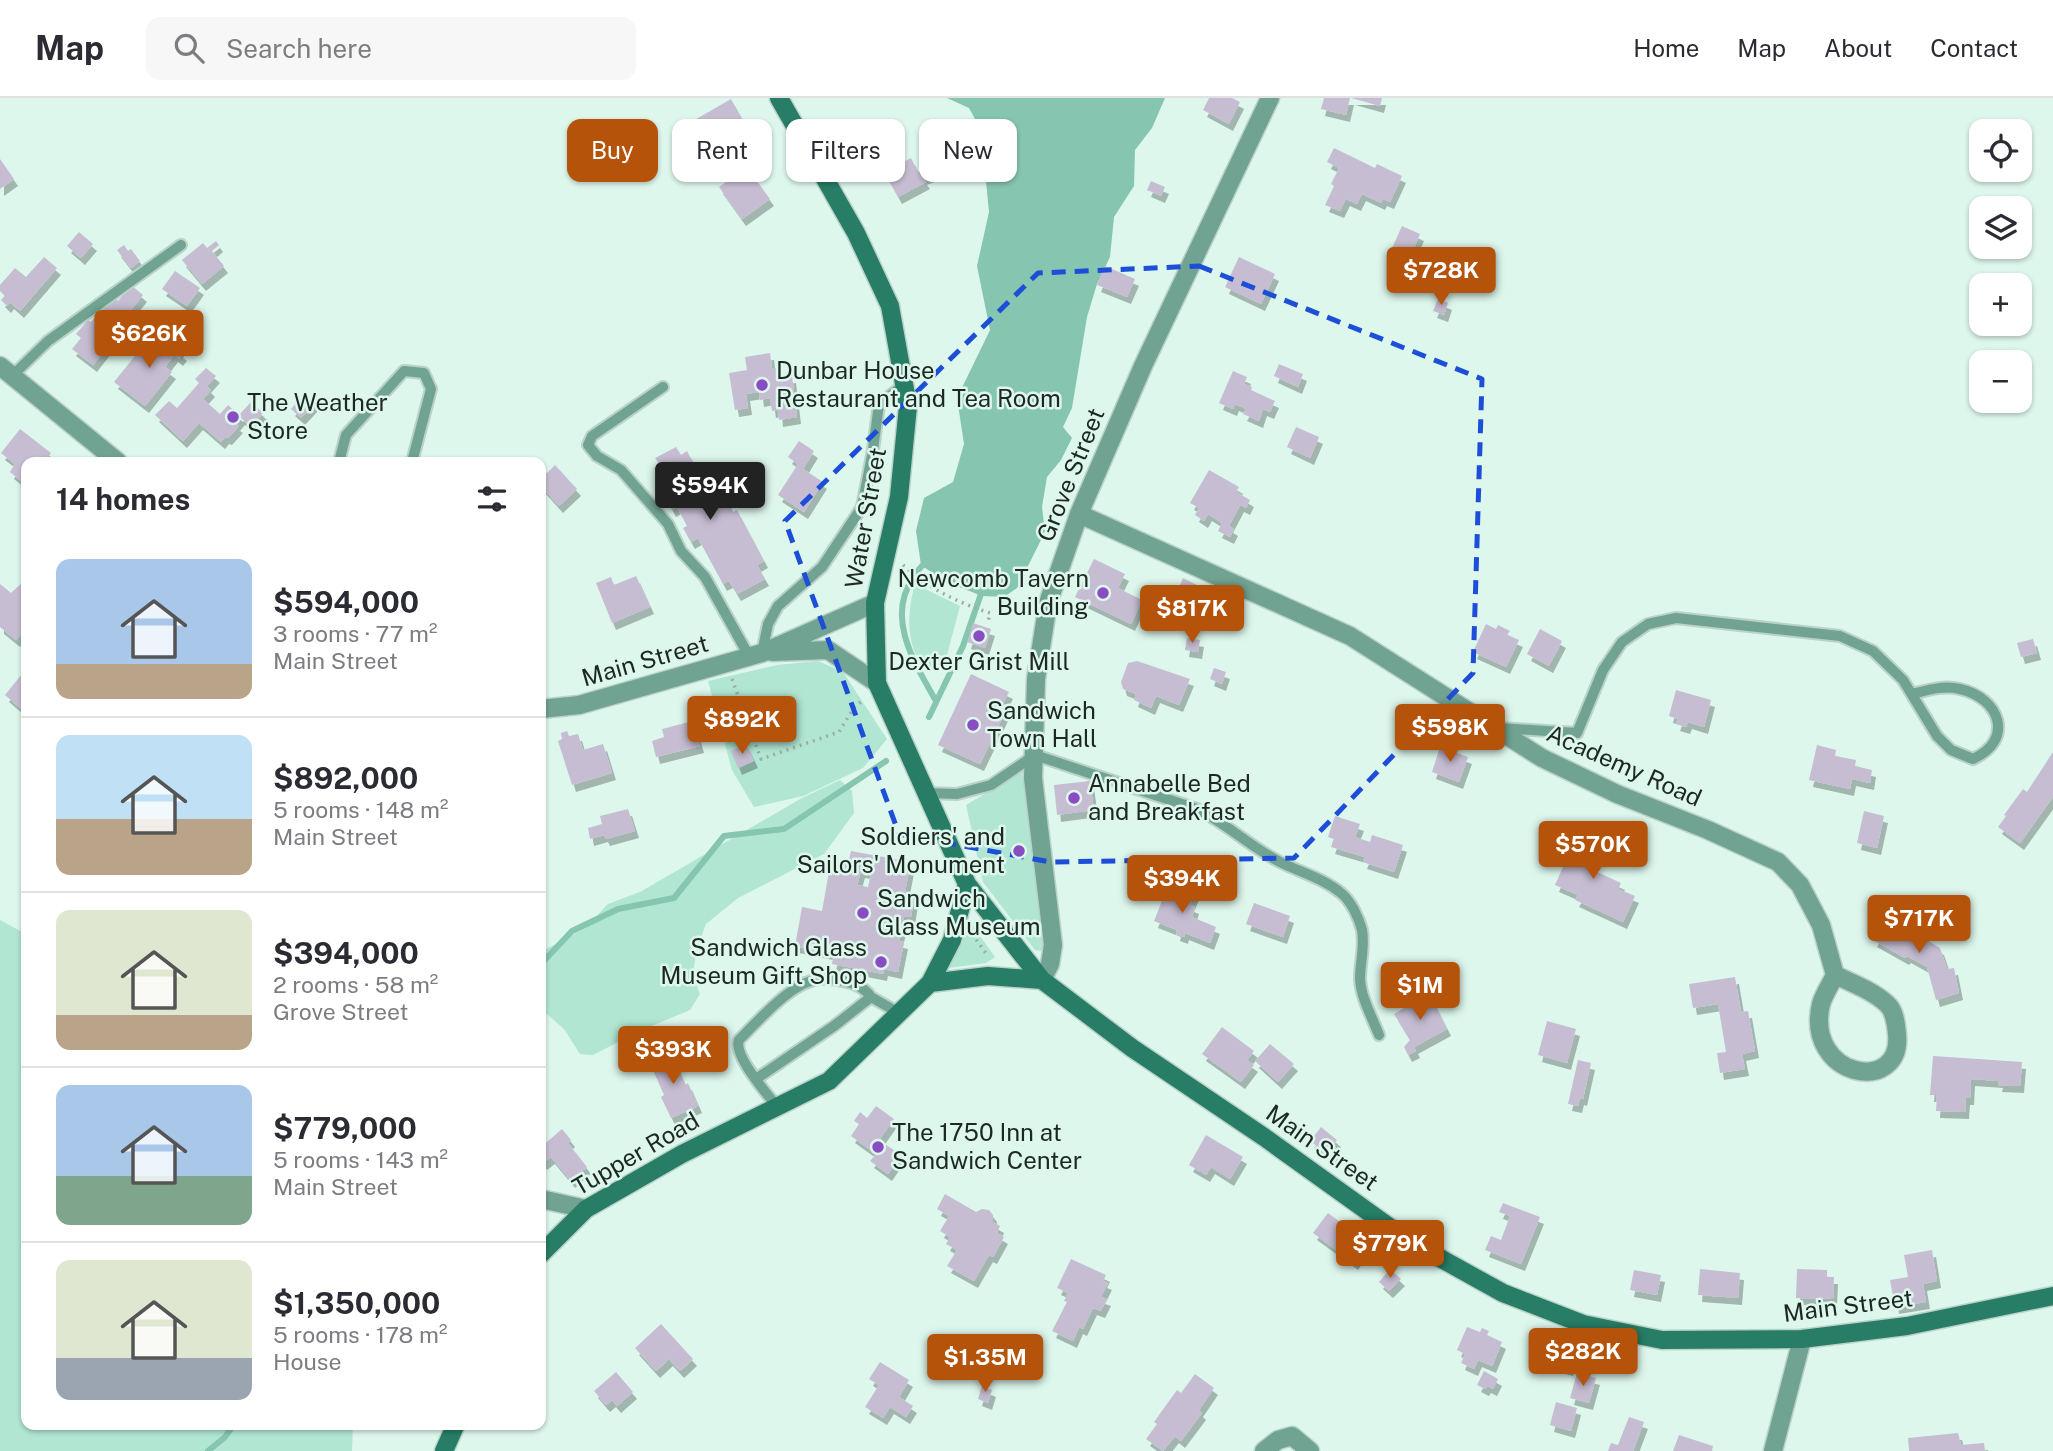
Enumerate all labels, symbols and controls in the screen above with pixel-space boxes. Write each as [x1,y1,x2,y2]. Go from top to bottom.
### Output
search box [146,17,636,80]
text: Map [35,29,104,67]
icon: search [170,29,208,67]
text: Search here [226,33,372,64]
text: Home [1633,34,1699,62]
text: Map [1737,34,1786,62]
text: About [1824,34,1892,62]
text: Contact [1930,34,2018,62]
chip: Buy [567,119,658,182]
chip: Rent [672,119,772,182]
chip: Filters [786,119,905,182]
chip: New [919,119,1017,182]
map controls [1969,119,2032,413]
button: locate [1969,119,2032,182]
button: layers [1969,196,2032,259]
pin: $728K [1392,248,1490,307]
text: $728K [1403,256,1479,283]
button: + [1969,273,2032,336]
pin: $626K [100,310,198,370]
text: $626K [110,319,188,346]
button: − [1969,350,2032,413]
place label: Dunbar House Restaurant and Tea Room [776,356,1061,412]
marker: Dunbar House Restaurant and Tea Room [754,377,770,393]
place label: The Weather Store [247,388,388,444]
street label: Grove Street [1031,404,1110,545]
marker: The Weather Store [225,409,241,425]
street label: Water Street [839,445,891,590]
pin: $594K [661,462,759,522]
text: $594K [671,471,749,498]
icon: filters [473,480,511,518]
text: 14 homes [56,481,190,517]
place label: Newcomb Tavern Building [897,564,1089,620]
text: $594,000 [273,584,419,620]
marker: Newcomb Tavern Building [1095,585,1111,601]
pin: $817K [1143,586,1241,645]
icon: home [112,587,196,671]
text: $817K [1156,594,1228,621]
text: 3 rooms · 77 m² [273,620,437,647]
marker: Dexter Grist Mill [971,628,987,644]
street label: Main Street [578,629,711,691]
text: Main Street [273,647,398,674]
place label: Dexter Grist Mill [888,647,1070,675]
pin: $892K [693,696,791,756]
place label: Sandwich Town Hall [987,696,1097,752]
pin: $598K [1401,704,1499,764]
text: $892K [703,705,781,732]
text: $598K [1411,713,1489,740]
marker: Sandwich Town Hall [965,717,981,733]
street label: Academy Road [1543,718,1706,812]
text: $892,000 [273,760,418,796]
icon: home [112,763,196,847]
place label: Annabelle Bed and Breakfast [1088,769,1251,825]
marker: Annabelle Bed and Breakfast [1066,790,1082,806]
text: 5 rooms · 148 m² [273,796,448,823]
place label: Soldiers' and Sailors' Monument [797,822,1005,878]
pin: $570K [1544,822,1642,881]
text: Main Street [273,823,398,850]
text: $570K [1555,830,1631,857]
marker: Soldiers' and Sailors' Monument [1011,843,1027,859]
pin: $394K [1133,856,1231,915]
text: $394K [1143,864,1221,891]
place label: Sandwich Glass Museum [877,884,1041,940]
pin: $717K [1870,896,1968,955]
text: $717K [1884,904,1955,931]
marker: Sandwich Glass Museum [855,905,871,921]
place label: Sandwich Glass Museum Gift Shop [660,933,867,989]
text: $394,000 [273,935,419,971]
icon: home [112,938,196,1022]
marker: Sandwich Glass Museum Gift Shop [873,954,889,970]
pin: $1M [1386,962,1454,1022]
text: 2 rooms · 58 m² [273,971,438,998]
text: $1M [1397,971,1443,998]
text: Grove Street [273,998,408,1025]
pin: $393K [624,1026,722,1086]
text: $393K [634,1035,712,1062]
street label: Main Street [1261,1098,1384,1196]
street label: Tupper Road [567,1106,704,1201]
text: $779,000 [273,1110,417,1146]
icon: home [112,1113,196,1197]
place label: The 1750 Inn at Sandwich Center [892,1118,1082,1174]
marker: The 1750 Inn at Sandwich Center [870,1139,886,1155]
text: 5 rooms · 143 m² [273,1146,448,1173]
text: Main Street [273,1173,398,1200]
pin: $779K [1341,1220,1439,1280]
text: $779K [1352,1229,1428,1256]
street label: Main Street [1781,1283,1914,1327]
text: $1,350,000 [273,1285,440,1321]
icon: home [112,1288,196,1372]
text: 5 rooms · 178 m² [273,1321,447,1348]
pin: $282K [1534,1328,1632,1388]
pin: $1.35M [928,1334,1042,1394]
text: $282K [1545,1337,1621,1364]
text: $1.35M [943,1343,1027,1370]
text: House [273,1348,341,1375]

